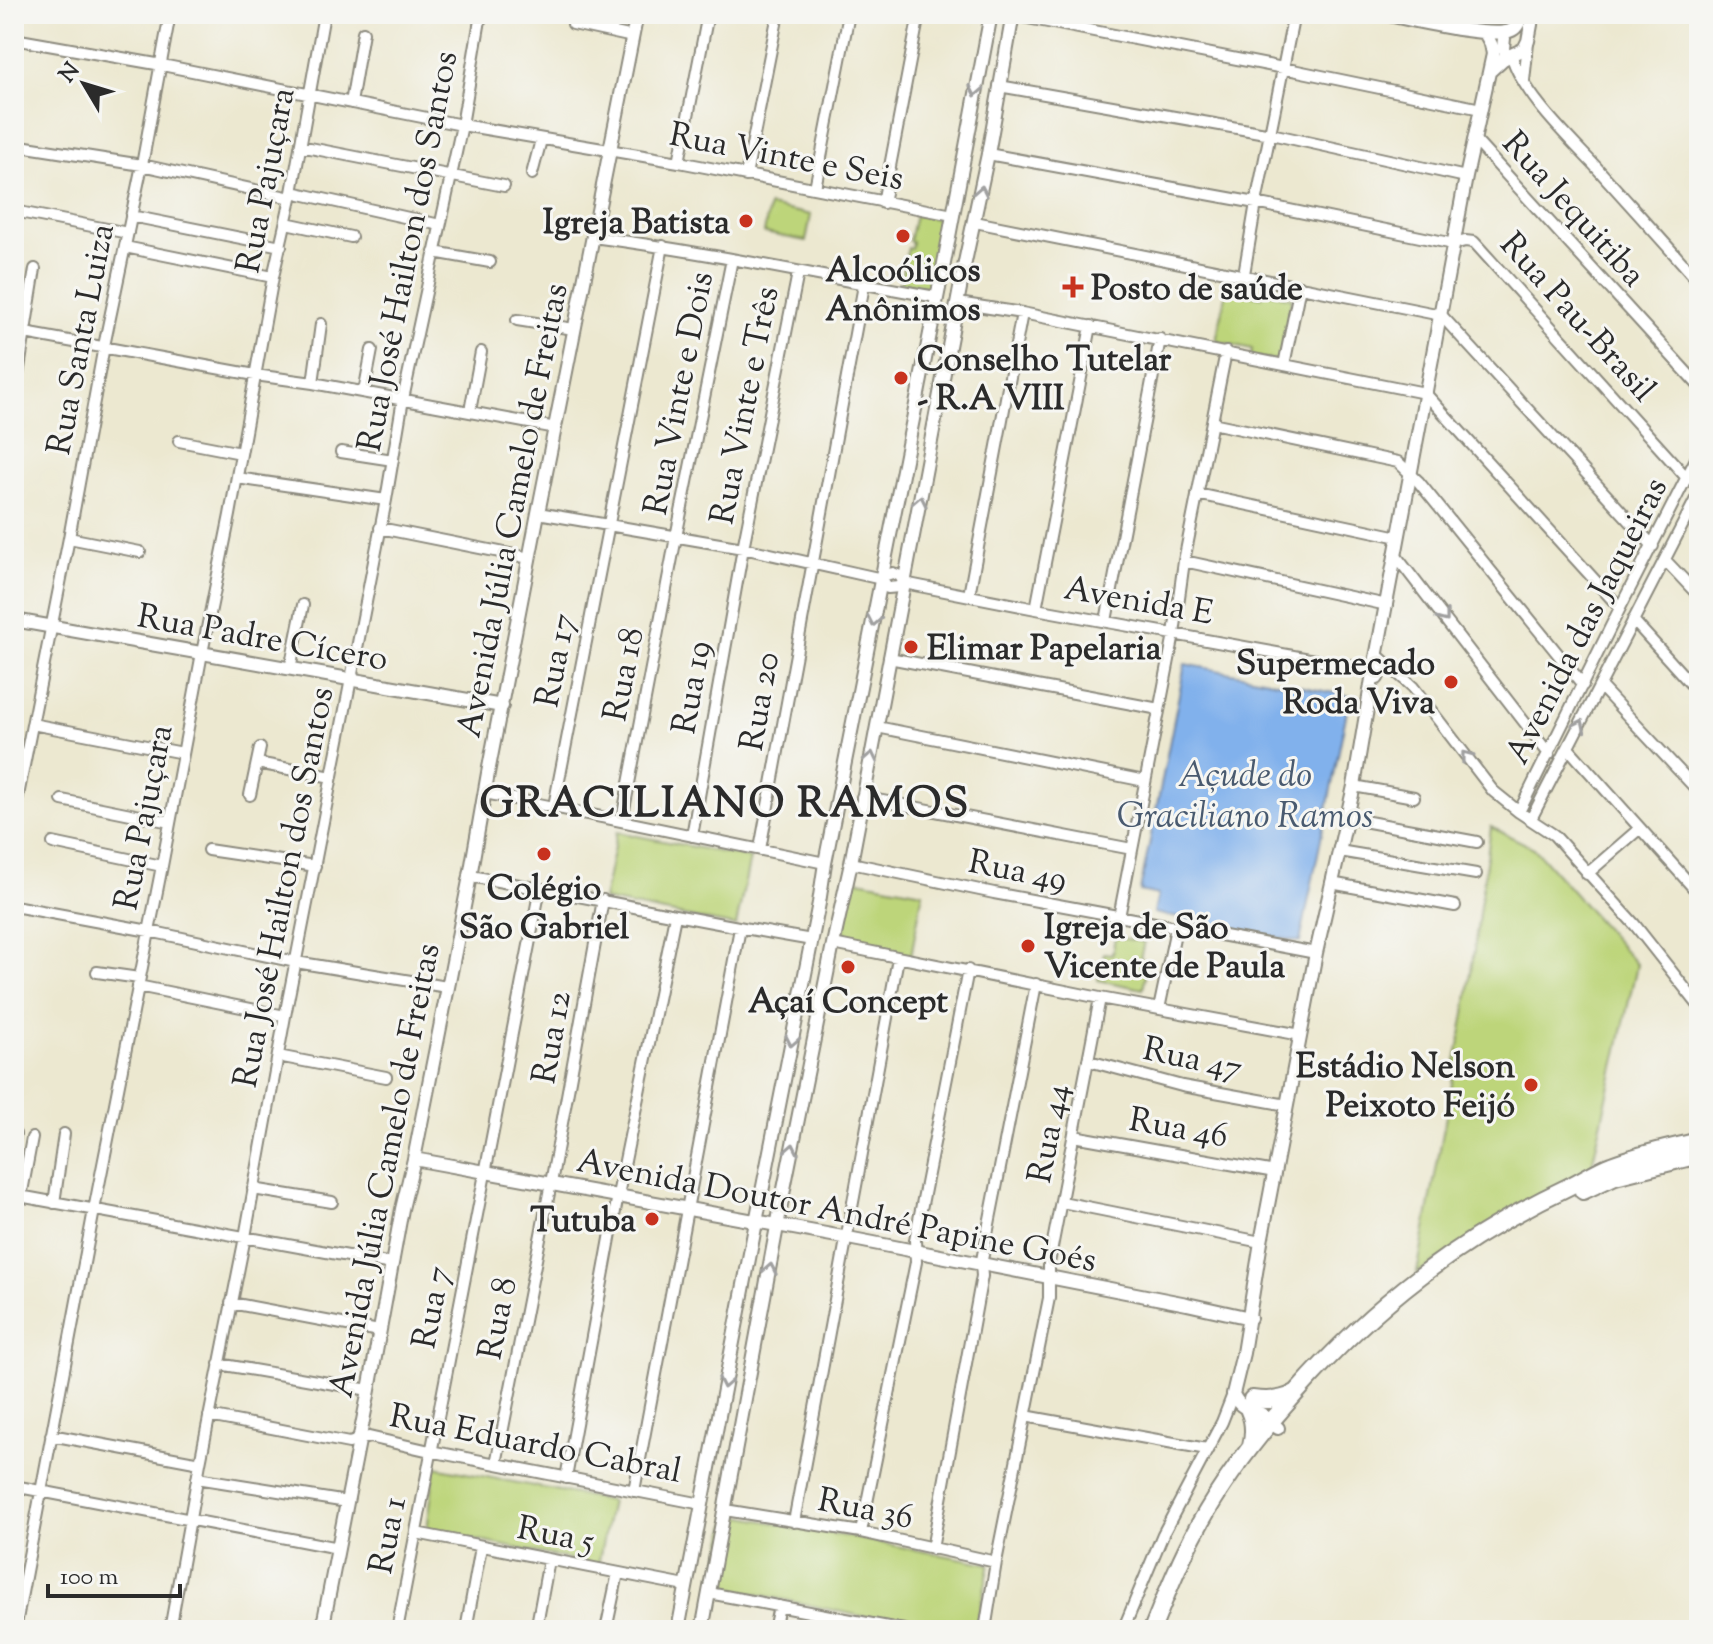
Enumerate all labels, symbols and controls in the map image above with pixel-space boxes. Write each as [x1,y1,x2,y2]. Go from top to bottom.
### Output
north arrow [44,44,124,124]
street label: Rua José Hailton dos Santos [347,47,472,456]
text: N [53,56,89,90]
street label: Rua Pajuçara [225,84,309,278]
one-way arrow [969,84,986,97]
street label: Rua Vinte e Seis [665,112,908,205]
street label: Rua Jequitiba [1489,122,1656,299]
one-way arrow [971,185,988,198]
place label: Igreja Batista [543,200,730,249]
marker: Igreja Batista [737,212,755,230]
street label: Rua Santa Luiza [36,220,129,459]
street label: Rua Pau-Brasil [1487,223,1666,414]
marker: Alcoólicos Anônimos [894,227,912,245]
place label: Alcoólicos Anônimos [825,248,981,336]
place label: Posto de saúde [1091,266,1303,315]
street label: Rua Vinte e Dois [633,268,728,520]
marker: Posto de saúde [1062,276,1084,298]
street label: Avenida Júlia Camelo de Freitas [446,279,583,742]
street label: Rua Vinte e Três [699,282,794,529]
place label: Conselho Tutelar - R.A VIII [917,337,1172,425]
marker: Conselho Tutelar - R.A VIII [892,369,910,387]
street label: Avenida das Jaqueiras [1495,470,1682,774]
one-way arrow [910,495,927,508]
street label: Avenida E [1060,565,1217,640]
street label: Rua Padre Cícero [133,593,391,686]
one-way arrow [1435,608,1449,623]
street label: Rua 17 [524,610,591,712]
one-way arrow [866,614,883,628]
street label: Rua 18 [592,624,659,726]
place label: Elimar Papelaria [927,626,1162,675]
street label: Rua 19 [661,637,726,738]
marker: Elimar Papelaria [902,638,920,656]
place label: Supermecado Roda Viva [1236,641,1435,729]
street label: Rua 20 [729,648,794,755]
marker: Supermecado Roda Viva [1442,673,1460,691]
street label: Rua José Hailton dos Santos [223,683,348,1092]
one-way arrow [1571,719,1586,734]
street label: Rua Pajuçara [103,721,187,915]
one-way arrow [862,750,879,764]
one-way arrow [1462,750,1476,765]
water label: Açude do Graciliano Ramos [1117,751,1373,844]
district label: GRACILIANO RAMOS [480,776,970,836]
street label: Rua 49 [964,839,1071,906]
marker: Colégio São Gabriel [535,845,553,863]
place label: Colégio São Gabriel [459,866,630,954]
place label: Igreja de São Vicente de Paula [1044,905,1286,993]
marker: Igreja de São Vicente de Paula [1019,937,1037,955]
street label: Avenida Júlia Camelo de Freitas [318,939,455,1402]
marker: Açaí Concept [839,958,857,976]
place label: Açaí Concept [748,979,948,1028]
street label: Rua 12 [521,987,586,1088]
street label: Rua 47 [1138,1026,1246,1095]
one-way arrow [784,1034,801,1048]
place label: Estádio Nelson Peixoto Feijó [1296,1044,1515,1132]
marker: Estádio Nelson Peixoto Feijó [1522,1076,1540,1094]
street label: Rua 44 [1017,1080,1084,1188]
street label: Rua 46 [1125,1097,1232,1162]
street label: Avenida Doutor André Papine Goés [572,1138,1100,1287]
one-way arrow [783,1142,800,1156]
place label: Tutuba [530,1198,636,1247]
marker: Tutuba [643,1210,661,1228]
street label: Rua 7 [401,1262,465,1353]
one-way arrow [761,1262,778,1276]
street label: Rua 8 [467,1273,531,1364]
one-way arrow [717,1376,734,1389]
street label: Rua Eduardo Cabral [385,1393,685,1498]
street label: Rua 36 [813,1477,917,1544]
street label: Rua 1 [358,1493,421,1578]
street label: Rua 5 [513,1505,598,1568]
scale bar [48,1548,180,1598]
text: 100 m [60,1561,118,1595]

